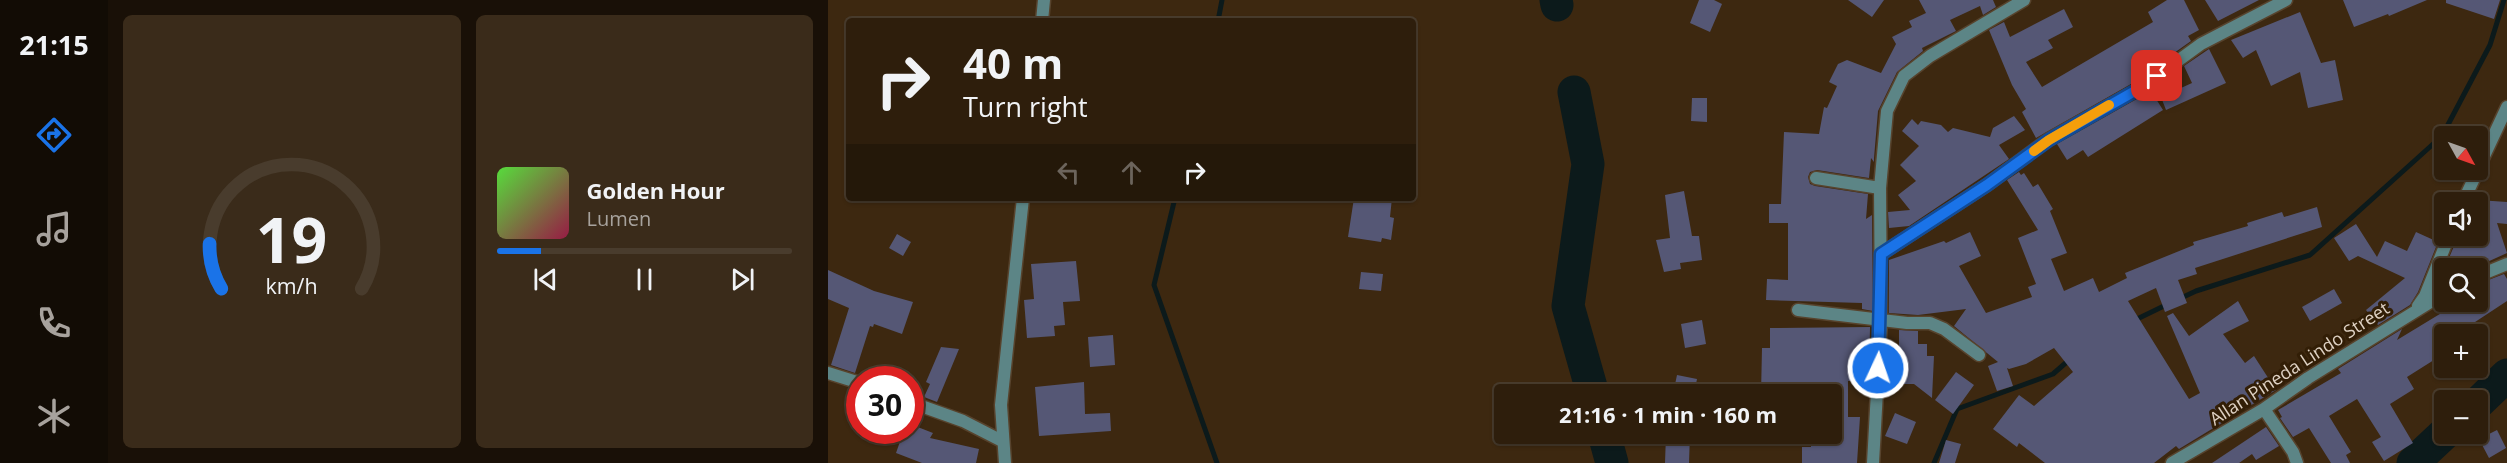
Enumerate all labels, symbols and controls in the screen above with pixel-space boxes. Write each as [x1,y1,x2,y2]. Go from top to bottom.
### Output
text: 21:15 [19,26,89,63]
text: 40 m [963,34,1063,91]
icon: right [864,42,942,120]
pin [2131,50,2182,101]
icon: arrive [2140,59,2173,92]
text: Turn right [963,88,1088,125]
icon: directions [33,114,75,156]
north arrow [2434,126,2488,180]
map controls [2434,126,2488,444]
icon: left [1052,156,1085,189]
icon: ahead [1115,156,1148,189]
icon: right [1178,156,1211,189]
text: Golden Hour [587,175,725,205]
button: sound [2434,192,2488,246]
text: 19 [256,196,327,281]
text: Lumen [587,205,651,232]
icon: music [33,208,75,250]
button: search [2434,258,2488,312]
icon: previous [529,263,562,296]
icon: pause [628,263,661,296]
icon: next [726,263,759,296]
text: km/h [266,271,318,300]
street label: Allan Pineda Lindo Street [2204,296,2394,430]
icon: phone [33,302,75,344]
button: + [2434,324,2488,378]
position arrow [1846,336,1910,400]
speed limit sign: 30 [846,366,924,444]
button: − [2434,390,2488,444]
icon: climate [33,395,75,437]
text: 21:16 · 1 min · 160 m [1559,399,1777,429]

